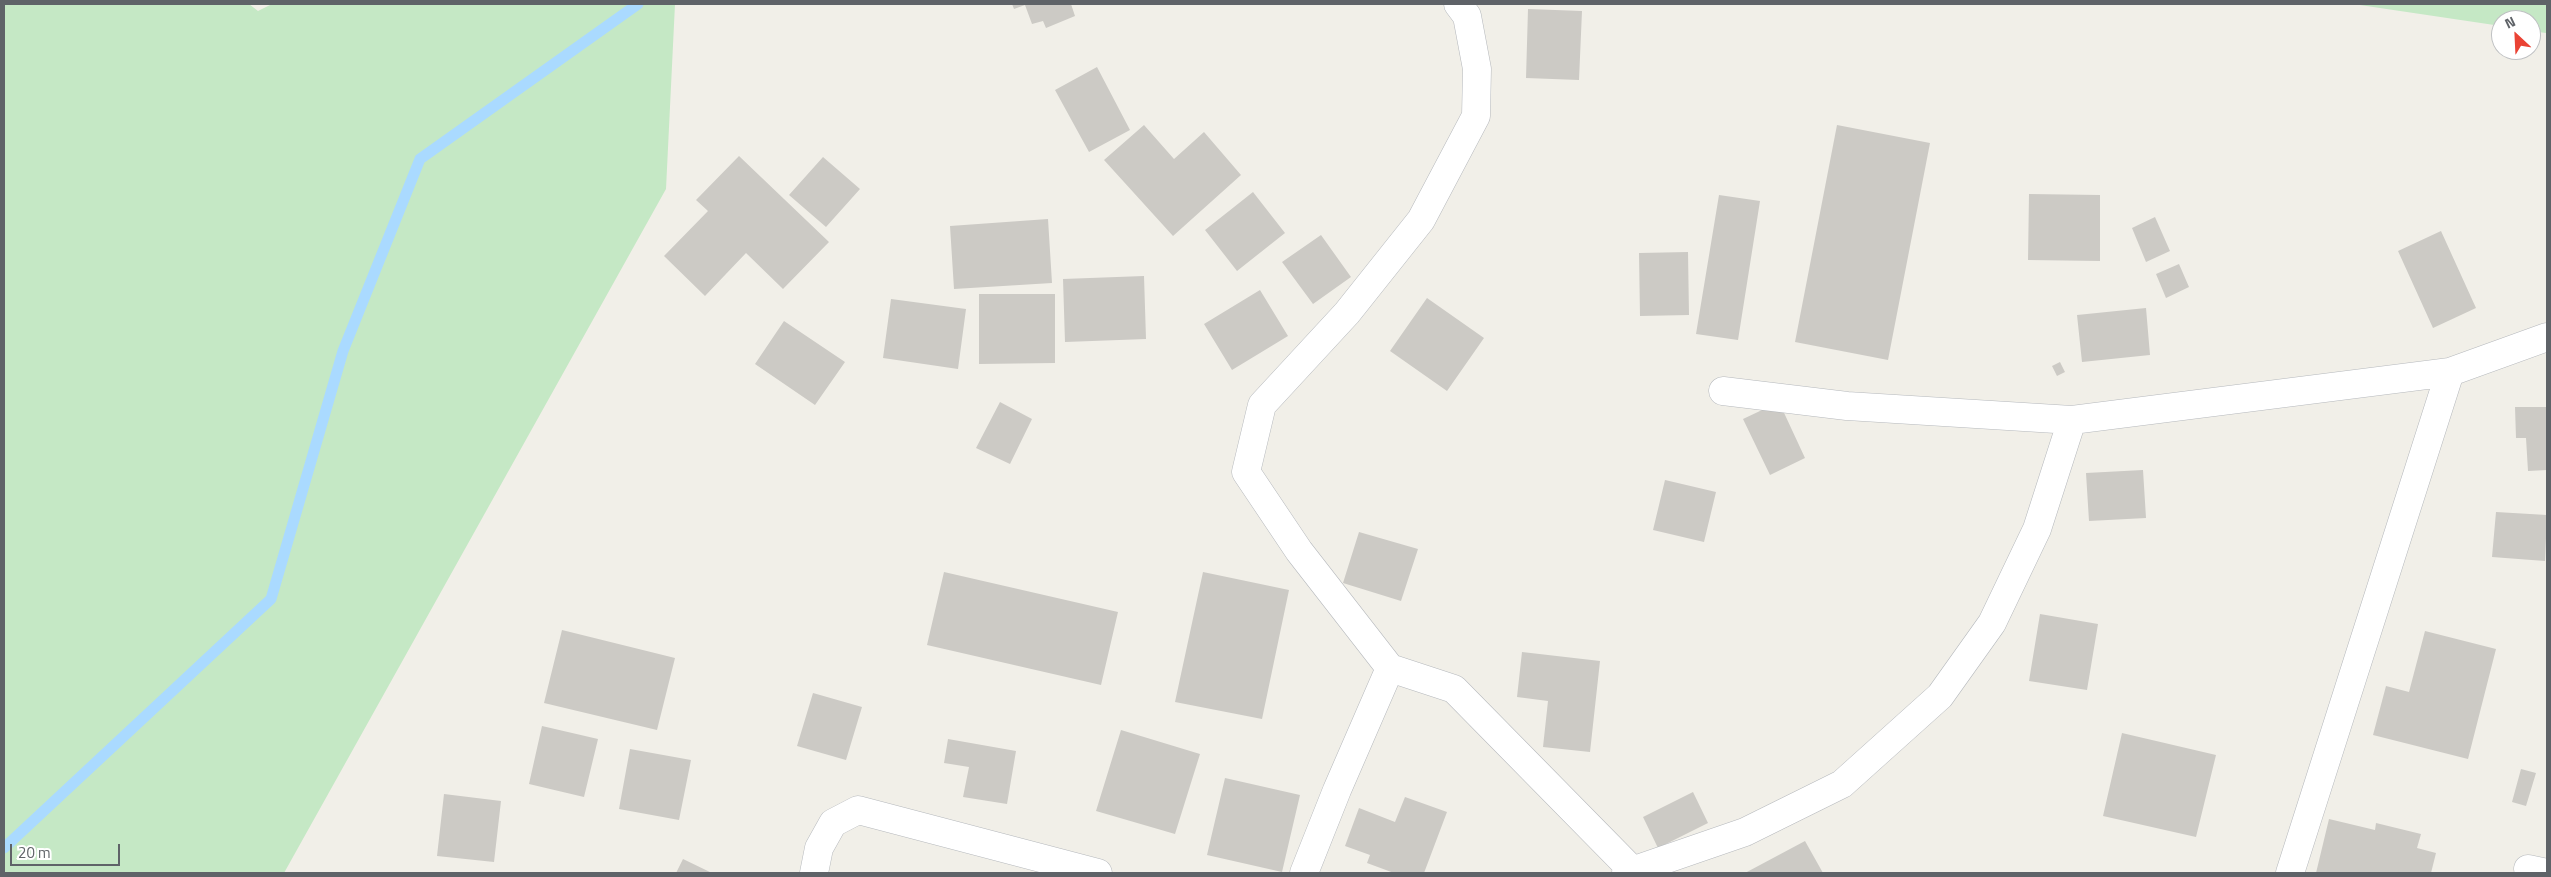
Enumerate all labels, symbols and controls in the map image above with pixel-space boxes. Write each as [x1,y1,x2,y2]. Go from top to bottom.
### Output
north arrow [2491,10,2541,60]
text: N [2501,10,2519,33]
scale bar [12,834,122,866]
text: 20 m [18,841,51,864]

